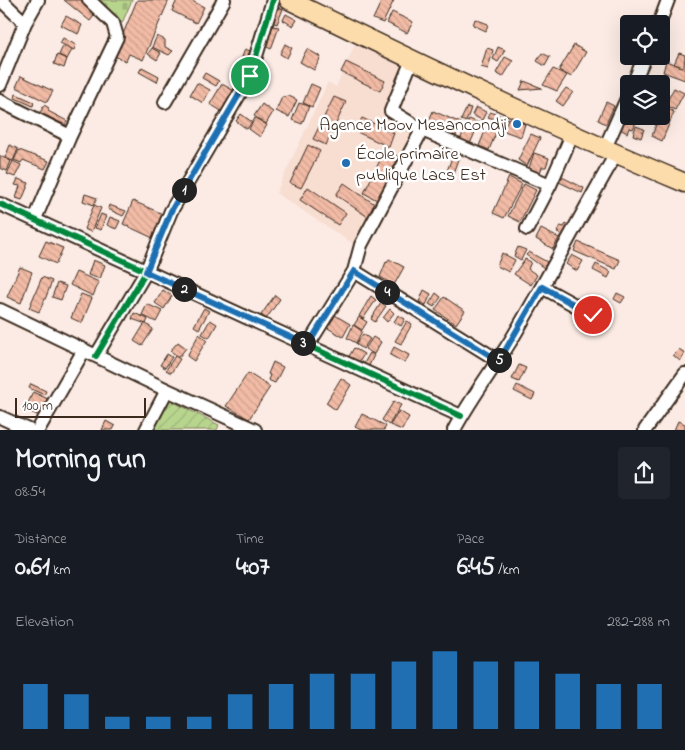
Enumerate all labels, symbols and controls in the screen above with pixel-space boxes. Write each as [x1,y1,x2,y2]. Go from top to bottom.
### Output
map controls [620,15,670,125]
button: locate [620,15,670,65]
pin [229,55,271,97]
icon: arrive [236,62,264,90]
button: layers [620,75,670,125]
place label: Agence Moov Mesancondji [319,113,507,140]
marker: Agence Moov Mesancondji [511,118,523,130]
place label: École primaire publique Lacs Est [356,142,486,189]
marker: École primaire publique Lacs Est [340,157,352,169]
pin: 1 [172,178,196,202]
text: 1 [182,180,187,201]
pin: 2 [172,276,196,302]
text: 2 [181,279,188,300]
pin: 4 [374,280,400,304]
text: 4 [385,282,390,303]
pin [572,294,614,336]
icon: check [579,301,607,329]
pin: 3 [290,330,316,356]
text: 3 [301,333,306,354]
pin: 5 [486,348,512,372]
text: 5 [495,350,504,371]
scale bar [15,395,146,418]
text: 100 m [22,396,53,417]
text: Morning run [15,440,146,481]
button: share [618,447,670,499]
text: 08:54 [15,480,45,504]
text: Distance [15,529,67,550]
text: Time [236,529,264,550]
text: Pace [457,529,484,550]
text: 0.61 [15,550,50,586]
text: 4:07 [236,550,270,586]
text: 6:45 [457,550,495,586]
text: km [50,560,70,581]
text: /km [495,560,520,581]
text: Elevation [15,610,74,634]
text: 282–288 m [607,610,670,634]

